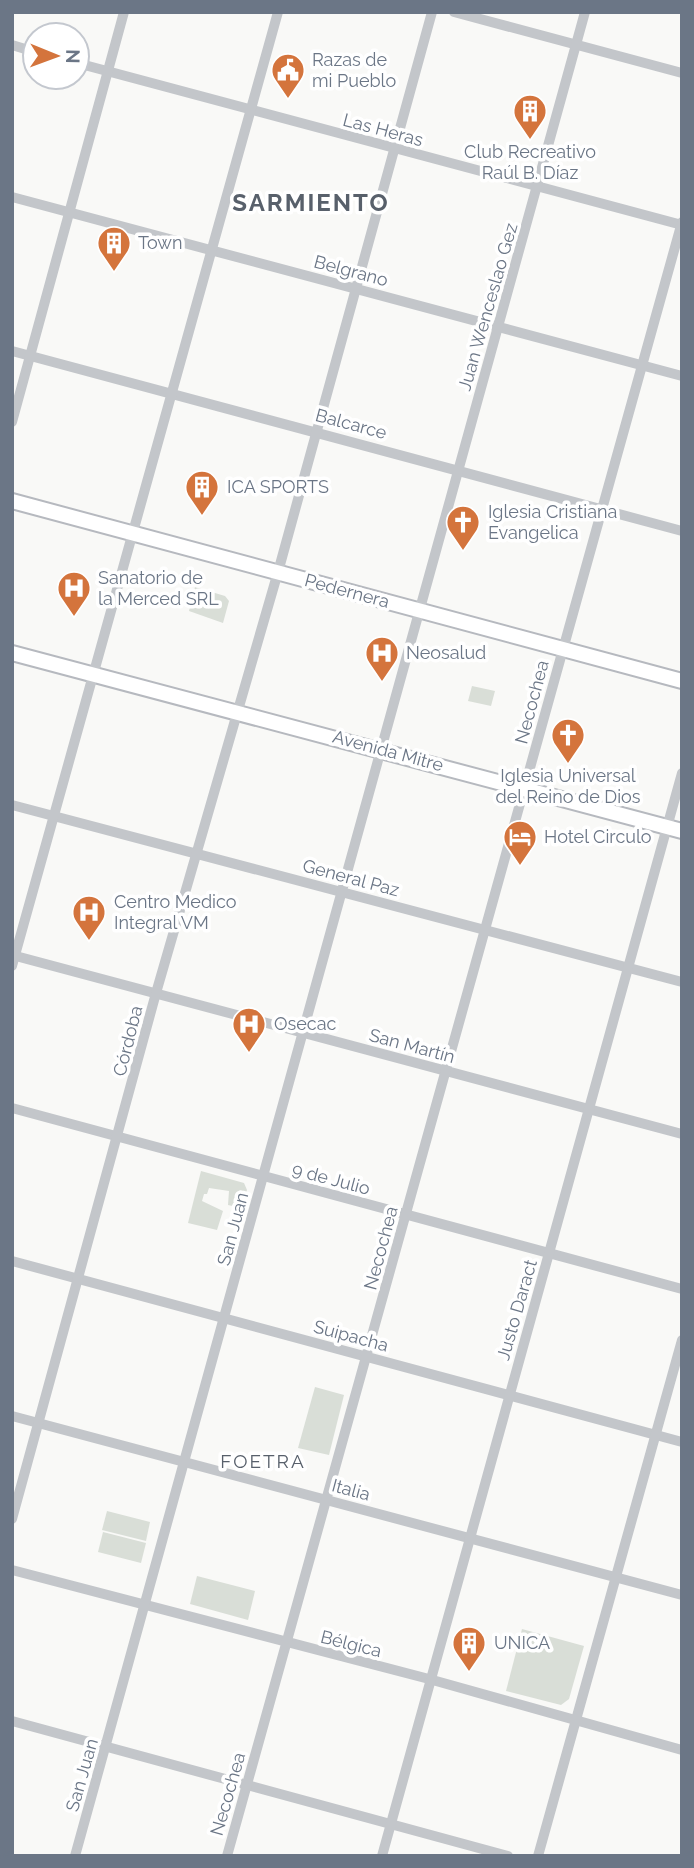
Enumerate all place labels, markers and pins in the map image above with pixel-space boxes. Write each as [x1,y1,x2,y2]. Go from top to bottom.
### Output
place label: Razas de mi Pueblo [312,49,397,91]
public building icon: Razas de mi Pueblo [269,51,307,100]
building icon: Club Recreativo Raúl B. Díaz [511,92,549,141]
place label: Club Recreativo Raúl B. Díaz [464,141,596,183]
building icon: Town [95,224,133,273]
place label: Town [138,232,182,253]
building icon: ICA SPORTS [183,468,221,517]
place label: ICA SPORTS [227,476,329,497]
place label: Iglesia Cristiana Evangelica [488,501,617,543]
church icon: Iglesia Cristiana Evangelica [444,503,482,552]
place label: Sanatorio de la Merced SRL [98,567,219,609]
hospital icon: Sanatorio de la Merced SRL [55,569,93,618]
hospital icon: Neosalud [363,634,401,683]
place label: Neosalud [406,642,486,663]
church icon: Iglesia Universal del Reino de Dios [549,716,587,765]
place label: Iglesia Universal del Reino de Dios [496,765,641,807]
hotel icon: Hotel Circulo [501,818,539,867]
place label: Hotel Circulo [544,826,652,847]
place label: Centro Medico Integral VM [114,891,237,933]
hospital icon: Centro Medico Integral VM [70,893,108,942]
hospital icon: Osecac [230,1005,268,1054]
place label: Osecac [274,1013,336,1034]
building icon: UNICA [450,1624,488,1673]
place label: UNICA [494,1632,550,1653]

